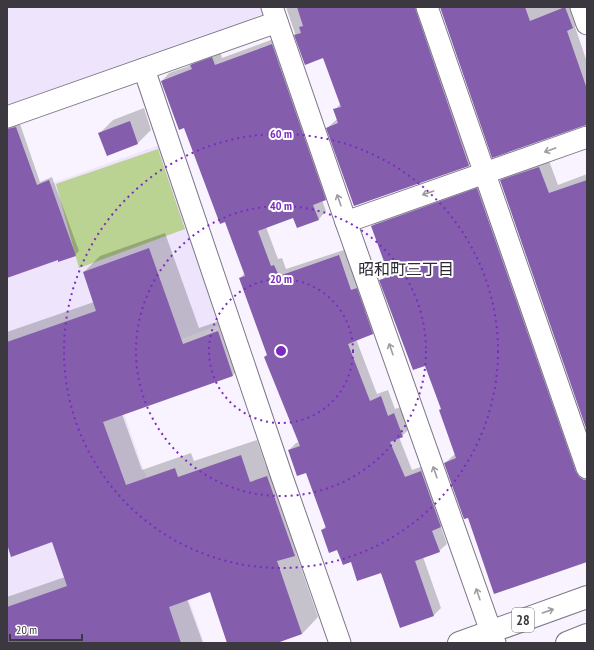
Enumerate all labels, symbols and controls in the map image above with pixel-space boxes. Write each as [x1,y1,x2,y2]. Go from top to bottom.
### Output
text: 60 m [270,126,292,141]
one-way arrow [545,146,557,154]
one-way arrow [421,190,434,197]
one-way arrow [334,195,342,207]
text: 40 m [270,198,292,213]
district label: 昭和町三丁目 [358,259,454,279]
text: 20 m [270,271,292,286]
centre of rings [274,344,288,358]
one-way arrow [387,344,395,356]
one-way arrow [430,466,438,478]
one-way arrow [474,588,481,601]
one-way arrow [542,606,554,614]
road number: 28 [512,608,534,632]
scale bar [10,616,82,642]
text: 20 m [16,622,37,637]

